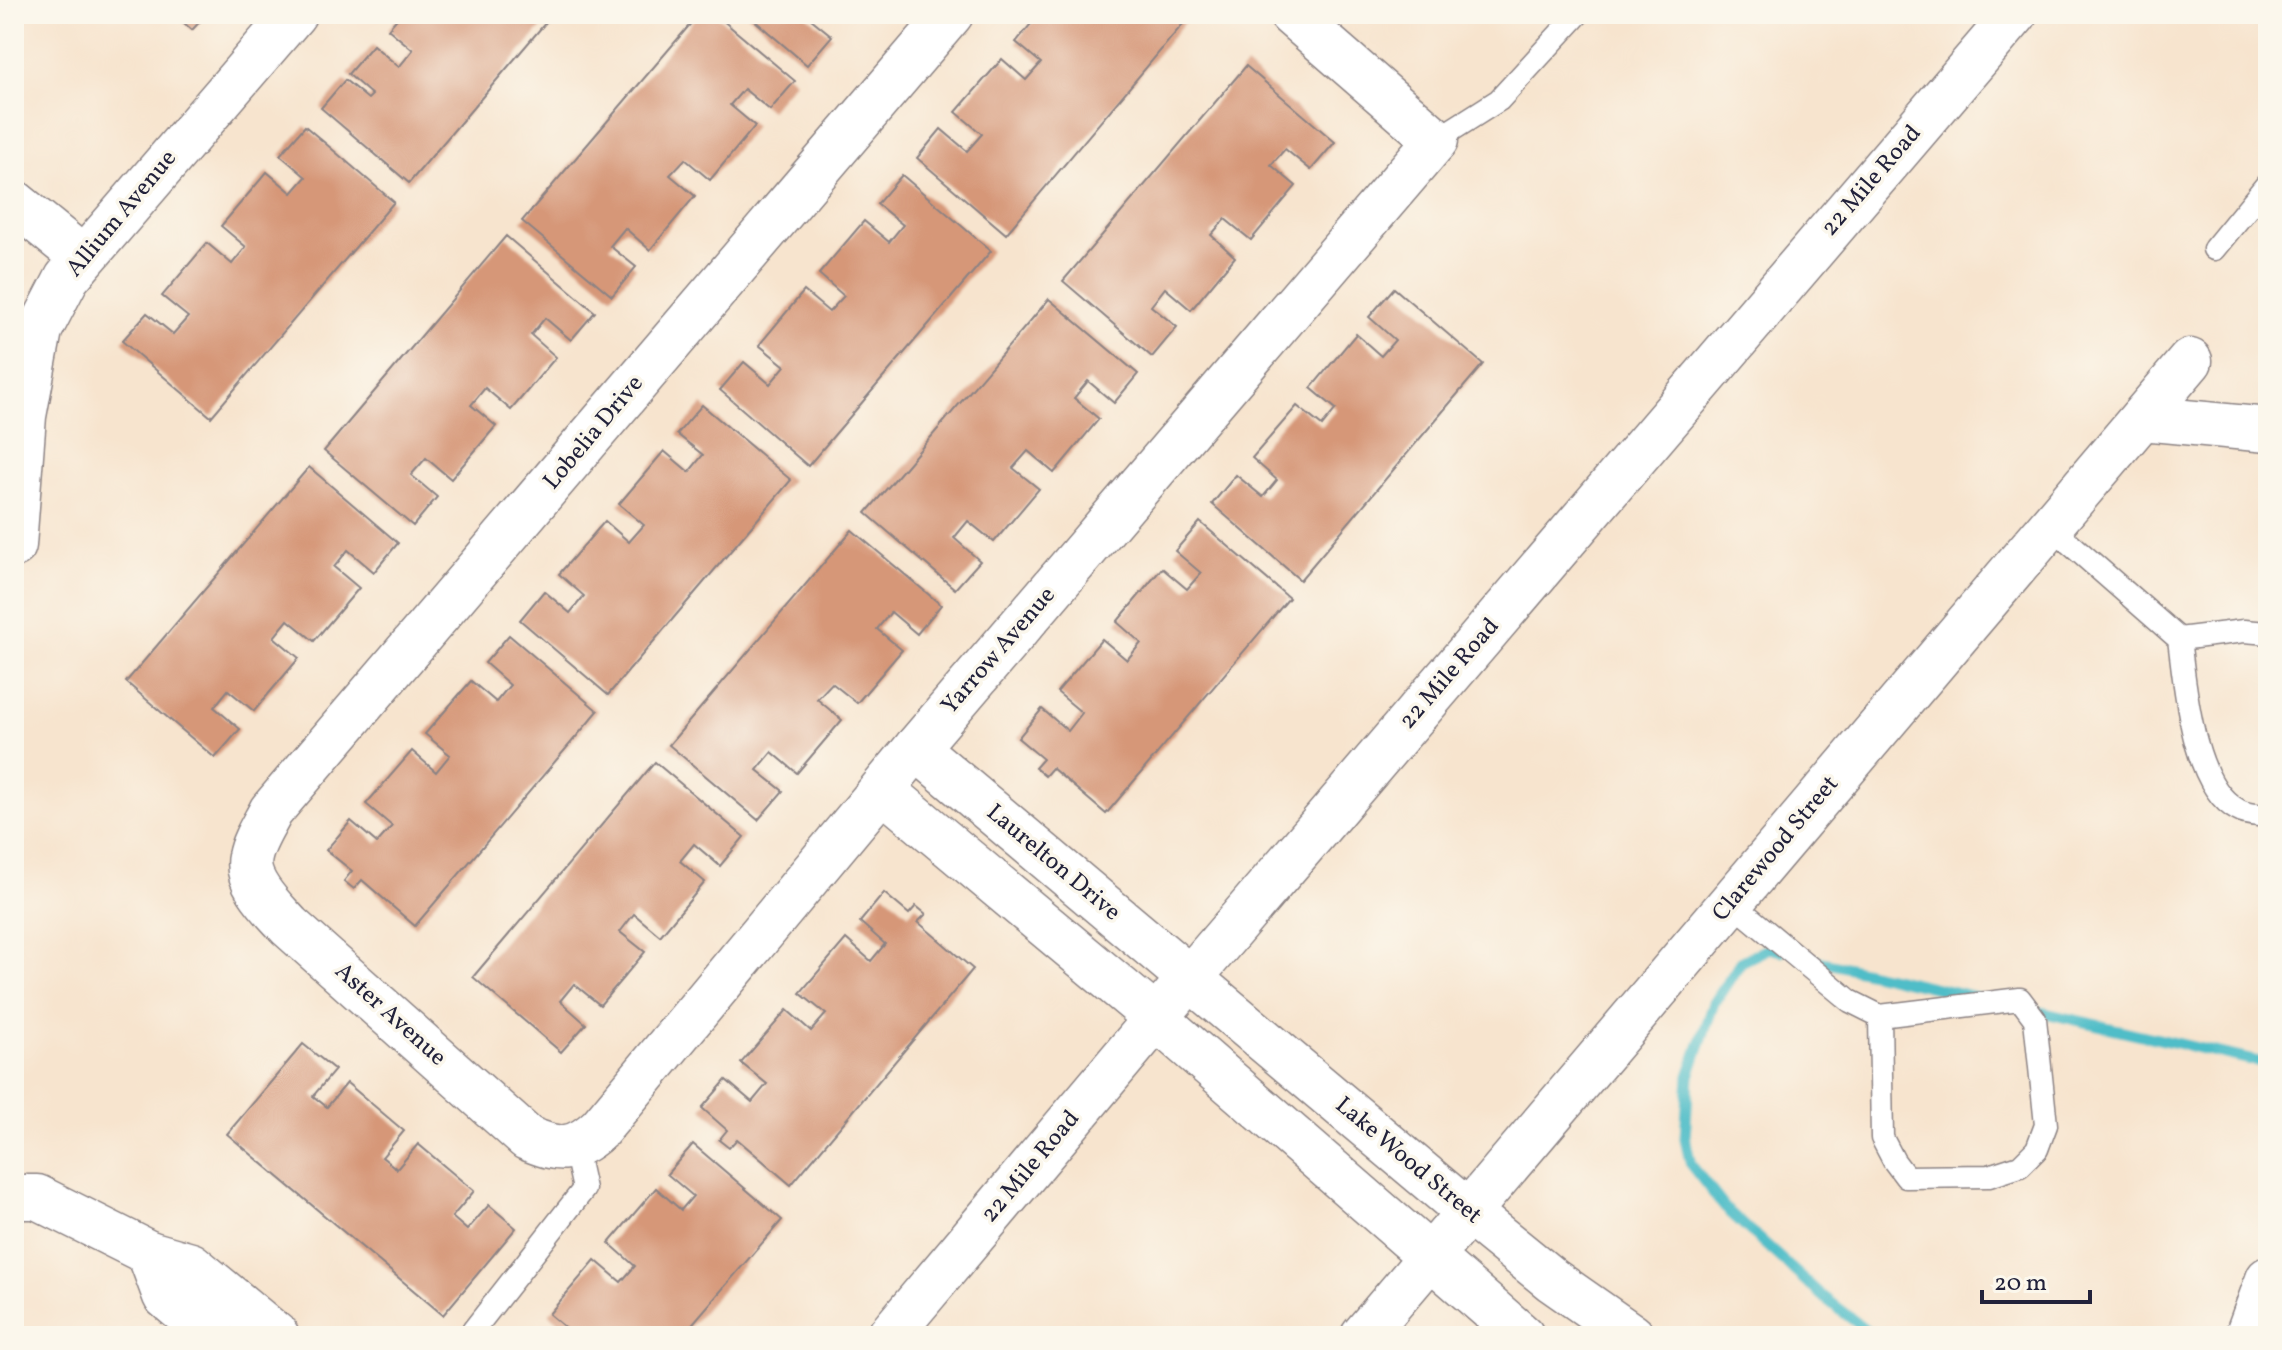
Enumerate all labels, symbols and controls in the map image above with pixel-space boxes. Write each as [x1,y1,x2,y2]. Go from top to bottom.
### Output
street label: 22 Mile Road [1814,118,1930,244]
street label: Allium Avenue [59,143,185,285]
street label: Lobelia Drive [536,368,652,498]
street label: Yarrow Avenue [934,580,1064,722]
street label: 22 Mile Road [1392,611,1508,737]
street label: Clarewood Street [1705,769,1847,929]
street label: Laurelton Drive [978,797,1128,929]
street label: Aster Avenue [327,955,453,1075]
street label: Lake Wood Street [1327,1089,1489,1233]
street label: 22 Mile Road [974,1103,1088,1231]
scale bar [1982,1254,2090,1304]
text: 20 m [1994,1267,2047,1301]

